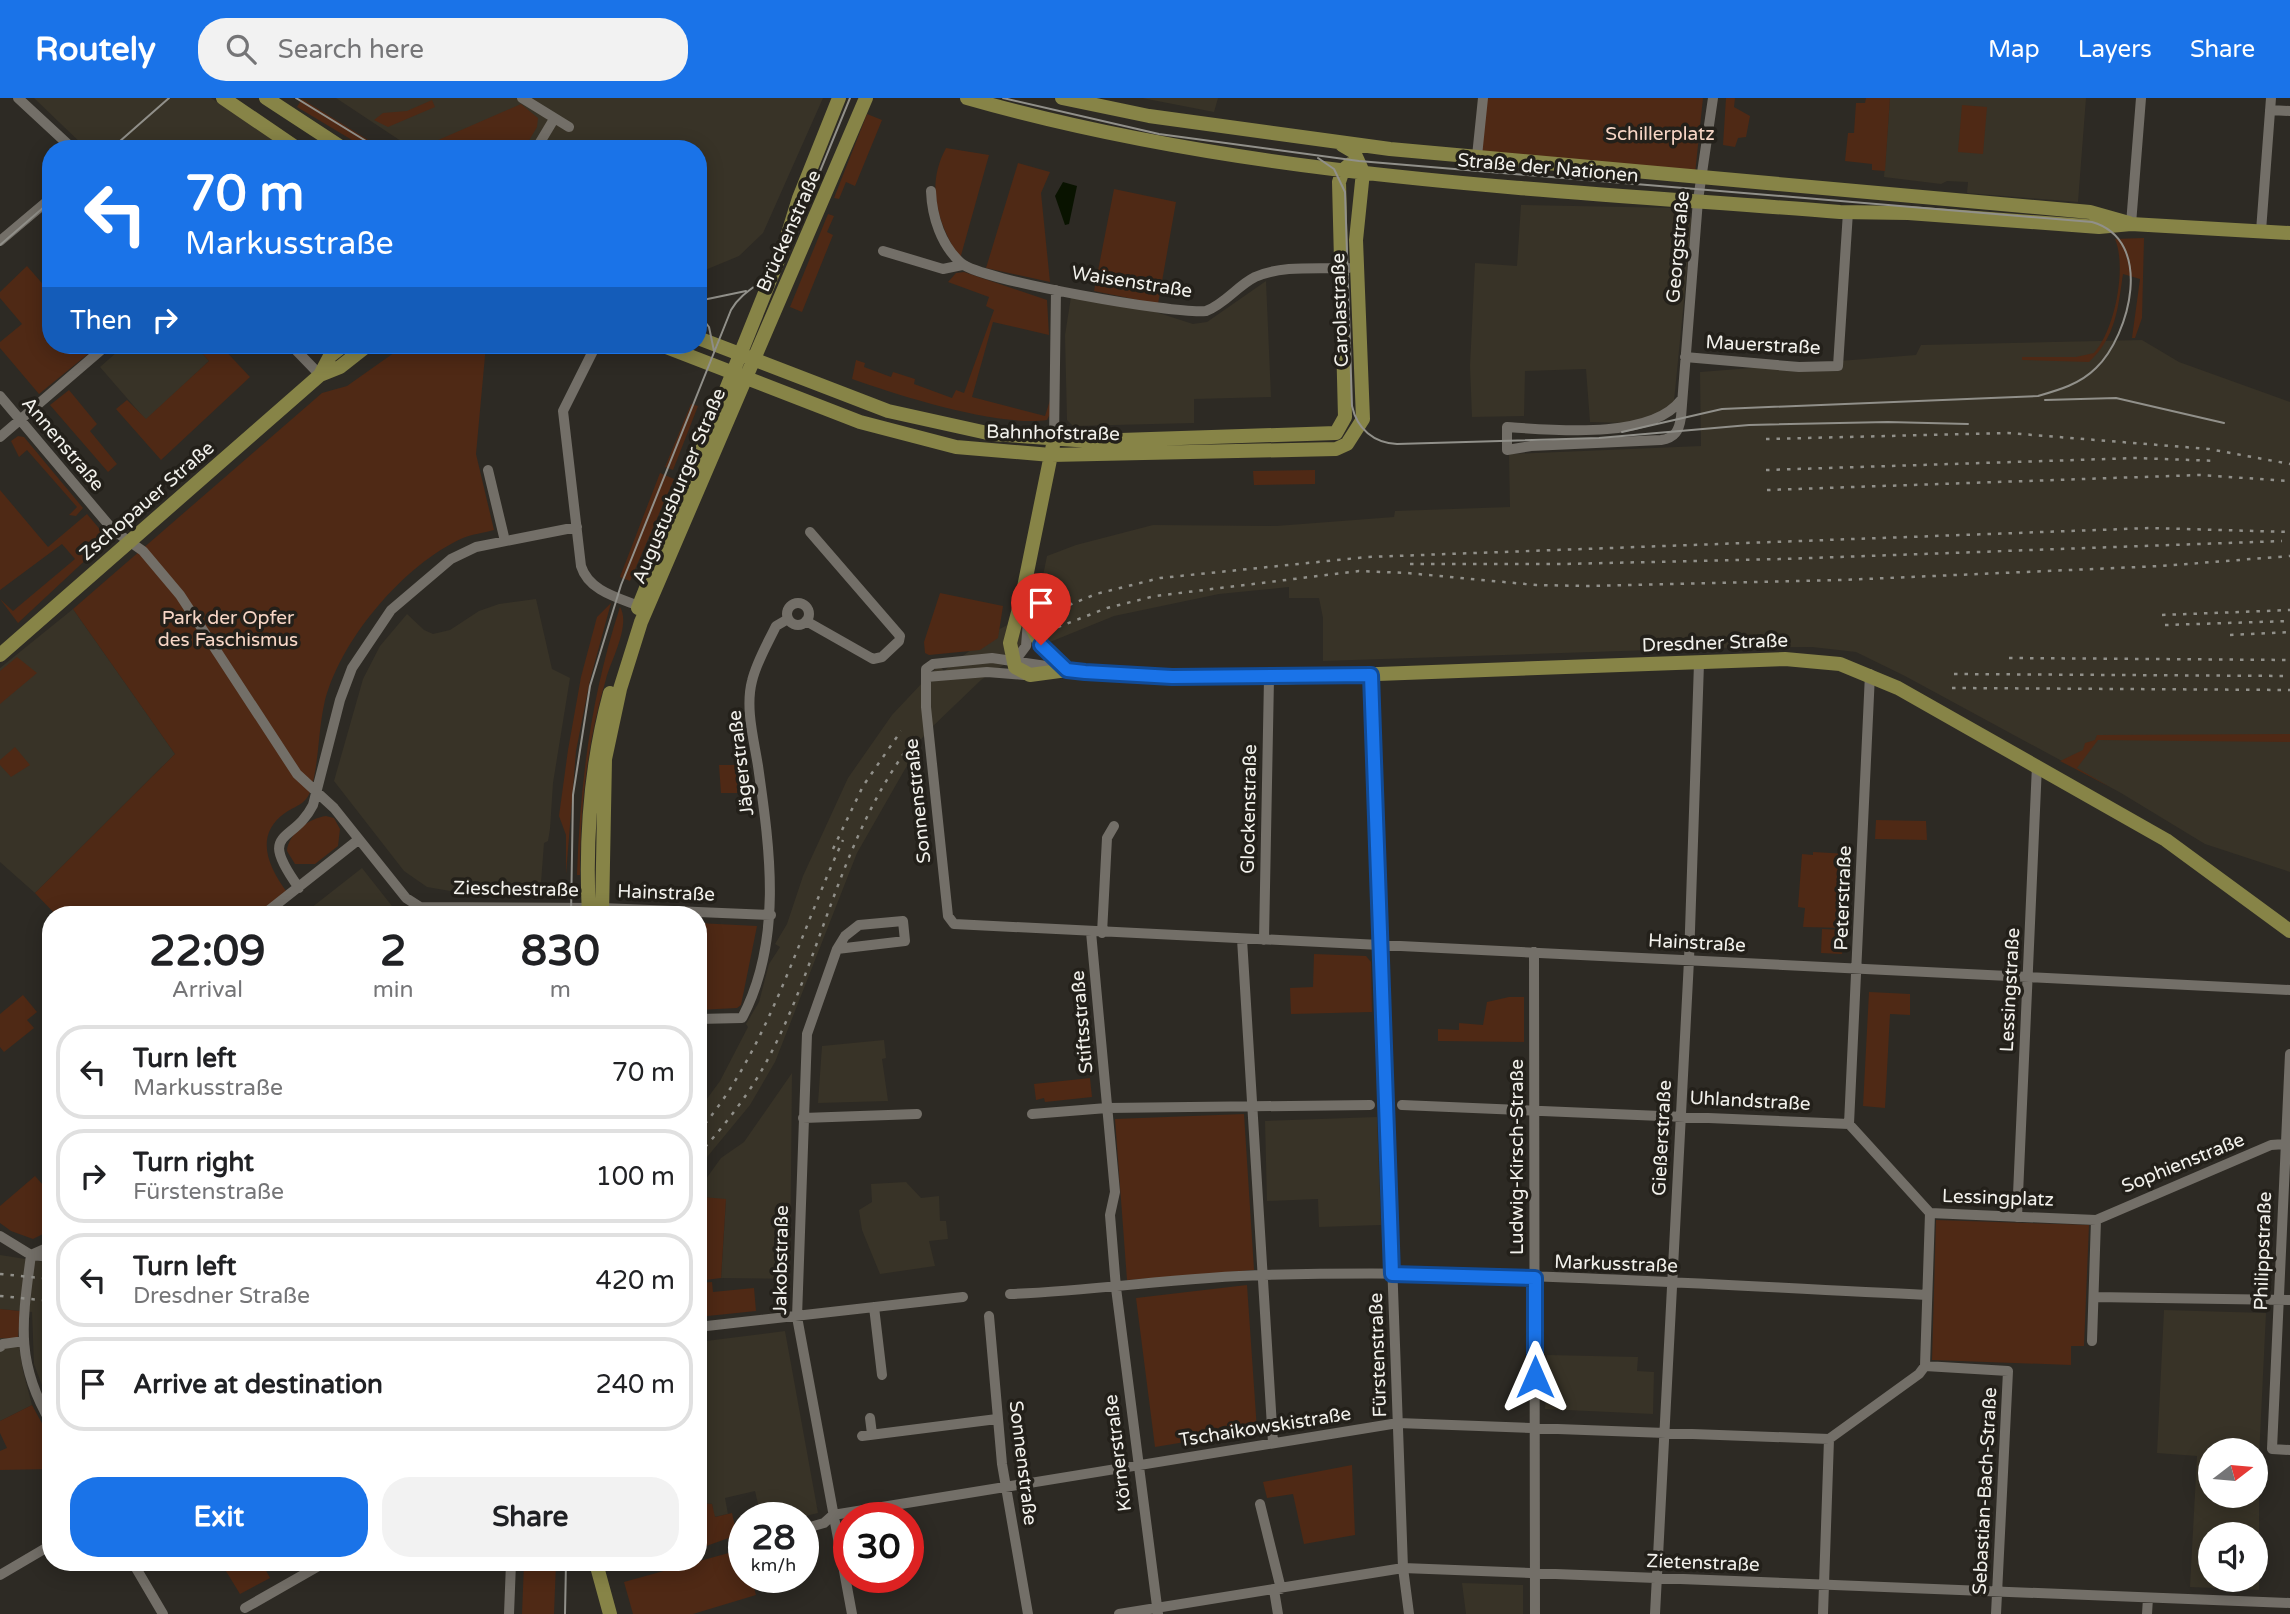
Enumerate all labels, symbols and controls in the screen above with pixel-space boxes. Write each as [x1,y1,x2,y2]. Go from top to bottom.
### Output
search box [198,18,688,81]
text: Routely [35,30,156,69]
icon: search [222,30,260,68]
text: Search here [278,34,424,65]
text: Map [1988,35,2040,64]
text: Layers [2078,35,2152,64]
text: Share [2190,35,2255,64]
park label: Schillerplatz [1605,123,1715,145]
street label: Straße der Nationen [1456,149,1640,187]
text: 70 m [185,165,304,224]
street label: Brückenstraße [752,167,826,295]
icon: left [70,168,161,259]
street label: Georgstraße [1662,190,1694,304]
text: Markusstraße [185,225,394,263]
street label: Carolastraße [1327,252,1353,368]
street label: Waisenstraße [1070,262,1194,302]
icon: right [146,301,184,339]
text: Then [70,305,132,336]
street label: Mauerstraße [1705,331,1821,359]
street label: Augustusburger Straße [628,385,730,587]
street label: Annenstraße [17,392,109,496]
street label: Bahnhofstraße [986,421,1120,445]
street label: Zschopauer Straße [75,437,219,565]
pin [1011,573,1071,645]
icon: arrive [1022,584,1060,622]
park label: Park der Opfer des Faschismus [158,607,298,651]
street label: Dresdner Straße [1642,629,1788,657]
street label: Jägerstraße [724,709,758,817]
street label: Sonnenstraße [901,738,935,864]
street label: Glockenstraße [1237,744,1261,874]
street label: Peterstraße [1830,845,1856,951]
street label: Zieschestraße [453,877,579,901]
street label: Hainstraße [617,880,715,906]
text: 22:09 [149,926,266,977]
text: 2 [380,926,406,977]
text: 830 [521,926,600,977]
street label: Lessingstraße [1996,927,2024,1053]
street label: Hainstraße [1648,929,1746,957]
street label: Stiftsstraße [1067,970,1097,1074]
text: Arrival [172,976,243,1004]
text: min [373,976,414,1004]
text: m [550,976,571,1004]
text: Turn left [133,1043,236,1074]
icon: left [74,1053,112,1091]
text: 70 m [612,1057,675,1088]
street label: Ludwig-Kirsch-Straße [1506,1059,1528,1255]
text: Markusstraße [133,1074,283,1102]
street label: Gießerstraße [1648,1079,1676,1197]
street label: Uhlandstraße [1689,1087,1811,1115]
street label: Sophienstraße [2118,1128,2248,1198]
text: Turn right [133,1147,254,1178]
icon: right [74,1157,112,1195]
text: 100 m [595,1161,675,1192]
text: Fürstenstraße [133,1178,284,1206]
street label: Lessingplatz [1942,1185,2054,1211]
street label: Philippstraße [2250,1191,2276,1311]
street label: Jakobstraße [769,1205,793,1315]
text: Turn left [133,1251,236,1282]
street label: Markusstraße [1554,1251,1678,1277]
icon: left [74,1261,112,1299]
text: 420 m [595,1265,675,1296]
text: Dresdner Straße [133,1282,310,1310]
street label: Fürstenstraße [1365,1292,1391,1418]
position arrow [1498,1340,1572,1414]
icon: arrive [74,1365,112,1403]
text: Arrive at destination [133,1369,383,1400]
text: 240 m [595,1369,675,1400]
street label: Sebastian-Bach-Straße [1969,1387,2001,1595]
street label: Körnerstraße [1100,1393,1136,1513]
street label: Sonnenstraße [1004,1399,1042,1527]
street label: Tschaikowskistraße [1177,1403,1353,1451]
north arrow [2198,1438,2268,1508]
map controls [2198,1438,2268,1592]
button: Exit [70,1477,368,1557]
button: Share [382,1477,679,1557]
speed limit sign: 30 [833,1502,924,1593]
text: 28 [752,1517,795,1559]
button: sound [2198,1522,2268,1592]
street label: Zietenstraße [1646,1550,1760,1576]
text: km/h [751,1554,796,1576]

